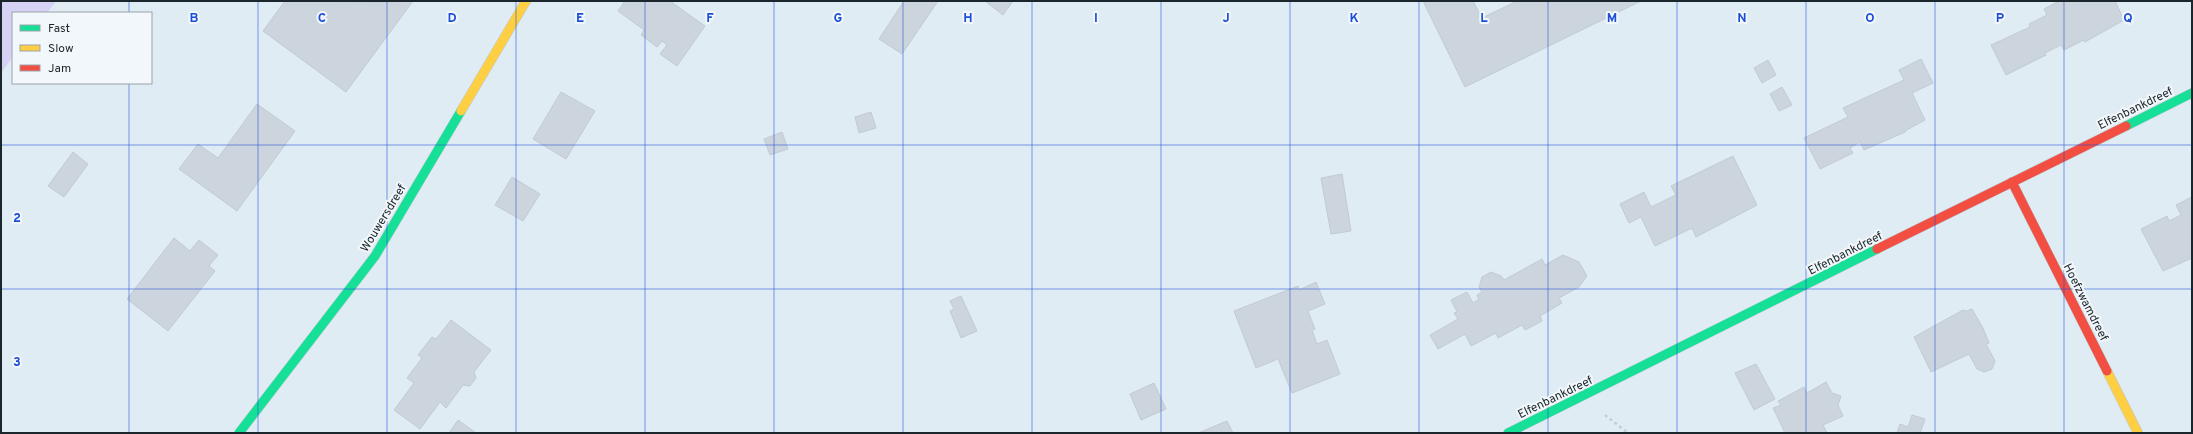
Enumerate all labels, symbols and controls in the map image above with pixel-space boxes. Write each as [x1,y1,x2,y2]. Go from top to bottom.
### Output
text: B [190,11,199,27]
text: C [318,11,326,27]
text: D [447,11,457,27]
text: E [576,11,584,27]
text: F [706,11,714,27]
text: G [834,11,843,27]
text: H [963,11,973,27]
text: I [1094,11,1098,27]
text: J [1222,11,1230,27]
text: K [1349,11,1359,27]
text: L [1480,11,1488,27]
text: M [1607,11,1617,27]
text: N [1737,11,1747,27]
text: O [1865,11,1875,27]
text: P [1996,11,2005,27]
text: Q [2123,11,2133,27]
legend [12,12,152,84]
text: Fast [48,21,70,37]
text: Slow [48,41,74,57]
text: Jam [48,61,71,77]
street label: Elfenbankdreef [2095,84,2176,134]
street label: Wouwersdreef [357,182,410,255]
text: 2 [13,211,21,227]
street label: Elfenbankdreef [1806,228,1885,280]
street label: Hoefzwamdreef [2059,261,2111,344]
text: 3 [13,355,21,371]
street label: Elfenbankdreef [1515,373,1596,423]

